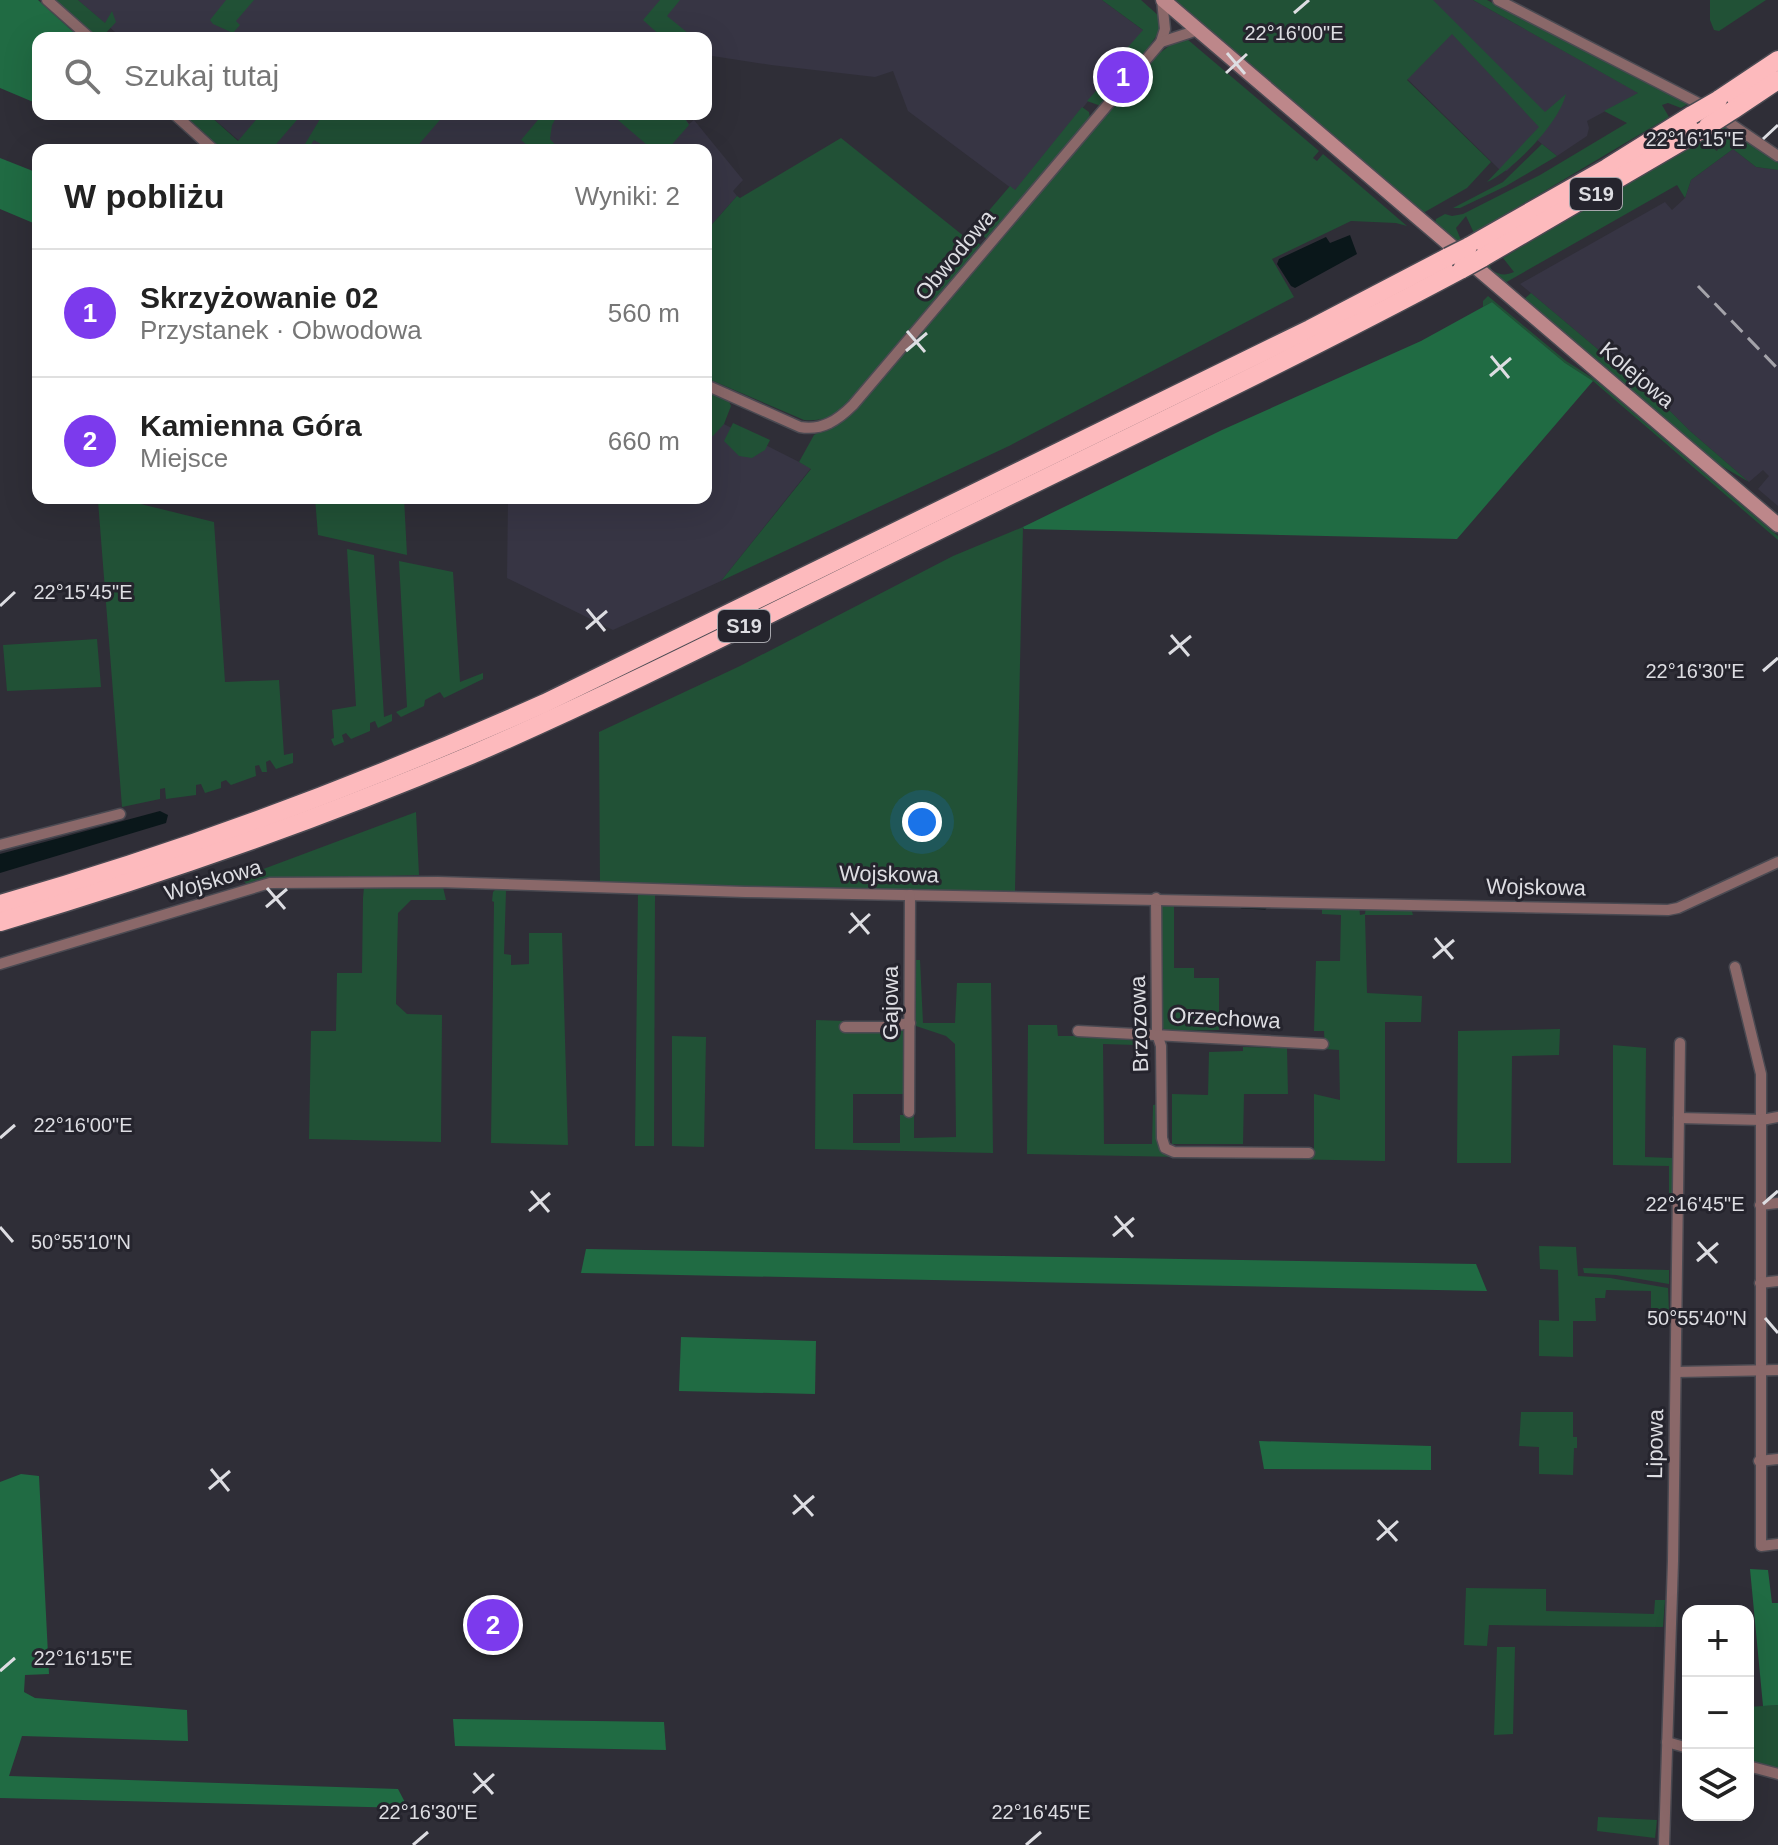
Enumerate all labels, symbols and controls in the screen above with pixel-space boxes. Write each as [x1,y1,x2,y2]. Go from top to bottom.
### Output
text: 22°16'00"E [1245,22,1344,44]
search box [32,32,712,120]
pin: 1 [1097,47,1149,107]
icon: search [60,54,104,98]
text: Szukaj tutaj [124,59,279,92]
text: 22°16'15"E [1646,128,1745,150]
text: W pobliżu [64,177,225,215]
road number: S19 [1570,178,1622,210]
text: Wyniki: 2 [575,181,680,211]
street label: Obwodowa [910,204,1000,305]
text: Skrzyżowanie 02 [140,281,378,314]
text: 1 [83,298,97,328]
text: 560 m [608,298,680,328]
text: Przystanek · Obwodowa [140,315,422,345]
street label: Kolejowa [1595,337,1680,414]
text: Kamienna Góra [140,409,362,442]
text: 2 [83,426,97,456]
text: 660 m [608,426,680,456]
text: Miejsce [140,443,228,473]
text: 22°15'45"E [34,581,133,603]
road number: S19 [718,610,770,642]
text: 22°16'30"E [1646,660,1745,682]
your location [902,802,942,842]
street label: Wojskowa [162,854,265,906]
street label: Wojskowa [839,861,940,887]
street label: Wojskowa [1486,874,1587,900]
street label: Gajowa [878,965,903,1040]
street label: Brzozowa [1125,975,1153,1073]
street label: Orzechowa [1169,1003,1282,1033]
text: 22°16'00"E [34,1114,133,1136]
text: 22°16'45"E [1646,1193,1745,1215]
text: 50°55'10"N [31,1231,131,1253]
text: 50°55'40"N [1647,1307,1747,1329]
street label: Lipowa [1642,1408,1668,1479]
pin: 2 [467,1595,519,1655]
map controls [1682,1605,1754,1821]
button: + [1682,1605,1754,1677]
text: 22°16'15"E [34,1647,133,1669]
button: − [1682,1677,1754,1749]
button: layers [1682,1749,1754,1821]
text: 22°16'30"E [379,1801,478,1823]
text: 22°16'45"E [992,1801,1091,1823]

